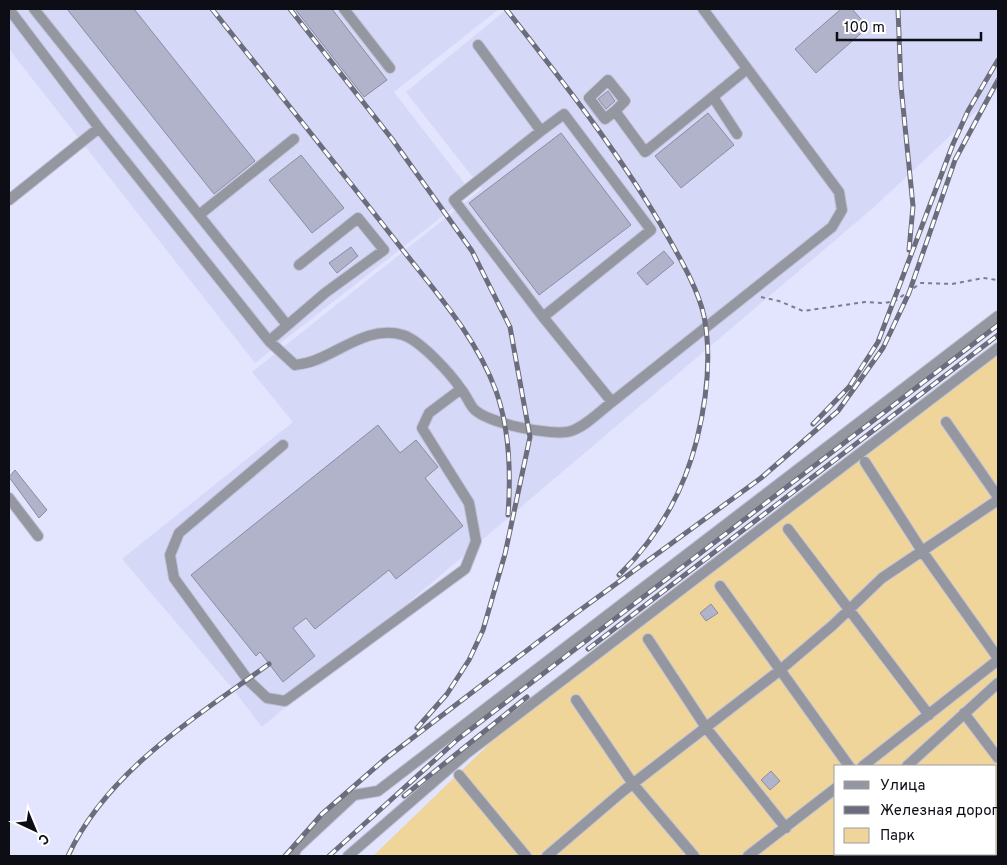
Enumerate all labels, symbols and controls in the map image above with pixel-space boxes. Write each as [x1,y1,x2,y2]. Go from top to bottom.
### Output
scale bar [837,10,981,42]
text: 100 m [844,19,885,38]
legend [834,765,997,855]
text: Улица [880,777,925,796]
text: Железная дорога [880,802,1006,821]
north arrow [10,805,60,855]
text: Парк [880,827,915,846]
text: С [34,829,52,848]

